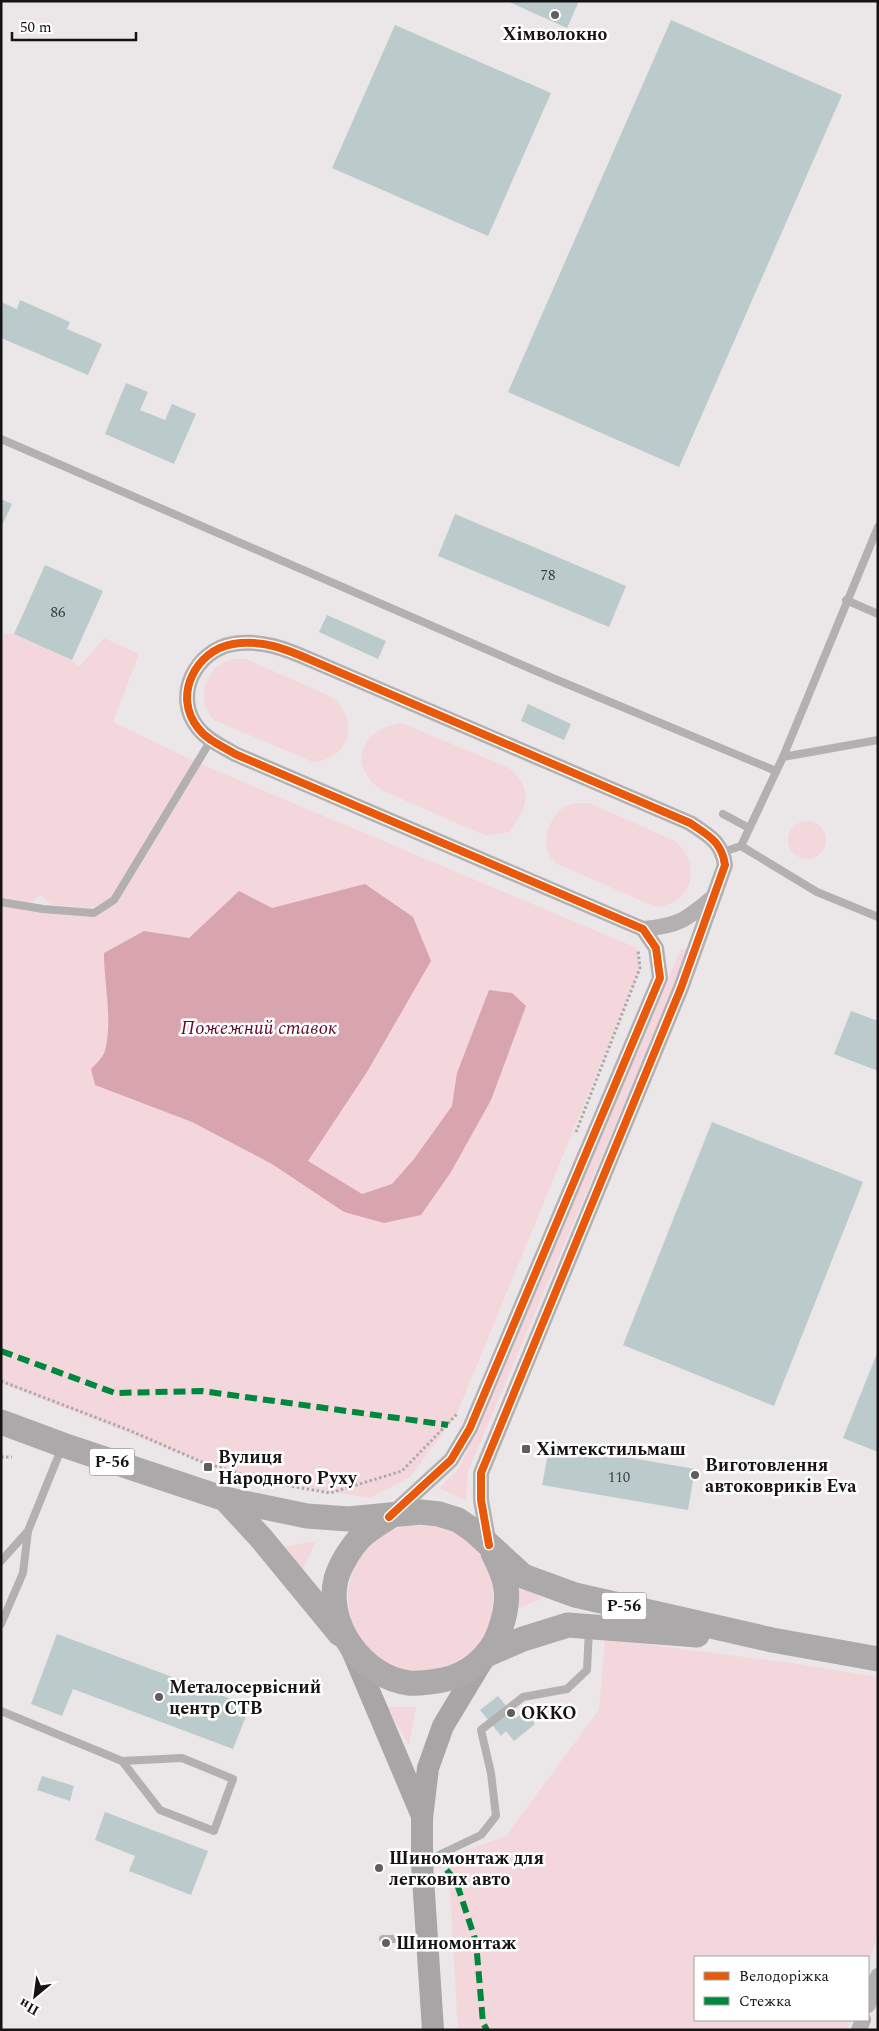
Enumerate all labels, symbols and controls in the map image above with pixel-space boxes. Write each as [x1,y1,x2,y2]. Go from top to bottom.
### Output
marker: Хімволокно [549,9,561,21]
scale bar [12,10,136,42]
text: 50 m [20,16,52,39]
place label: Хімволокно [503,21,608,48]
house number: 78 [540,564,556,587]
house number: 86 [50,601,66,624]
water label: Пожежний ставок [181,1014,337,1043]
place label: Хімтекстильмаш [536,1436,686,1463]
marker: Хімтекстильмаш [520,1443,532,1455]
place label: Вулиця Народного Руху [218,1444,358,1492]
road number: Р-56 [90,1448,134,1475]
place label: Виготовлення автоковриків Eva [705,1452,857,1500]
marker: Вулиця Народного Руху [202,1461,214,1473]
house number: 110 [608,1466,630,1489]
marker: Виготовлення автоковриків Eva [689,1469,701,1481]
road number: Р-56 [602,1592,646,1620]
place label: Металосервісний центр СТВ [169,1674,321,1722]
marker: Металосервісний центр СТВ [153,1691,165,1703]
place label: ОККО [521,1700,577,1727]
marker: ОККО [505,1707,517,1719]
place label: Шиномонтаж для легкових авто [389,1845,544,1893]
marker: Шиномонтаж для легкових авто [373,1862,385,1874]
place label: Шиномонтаж [396,1930,517,1957]
marker: Шиномонтаж [380,1937,392,1949]
legend [694,1956,869,2021]
text: Велодоріжка [739,1965,830,1988]
north arrow [10,1971,60,2021]
text: Стежка [739,1990,792,2013]
text: Пн [15,1993,43,2021]

